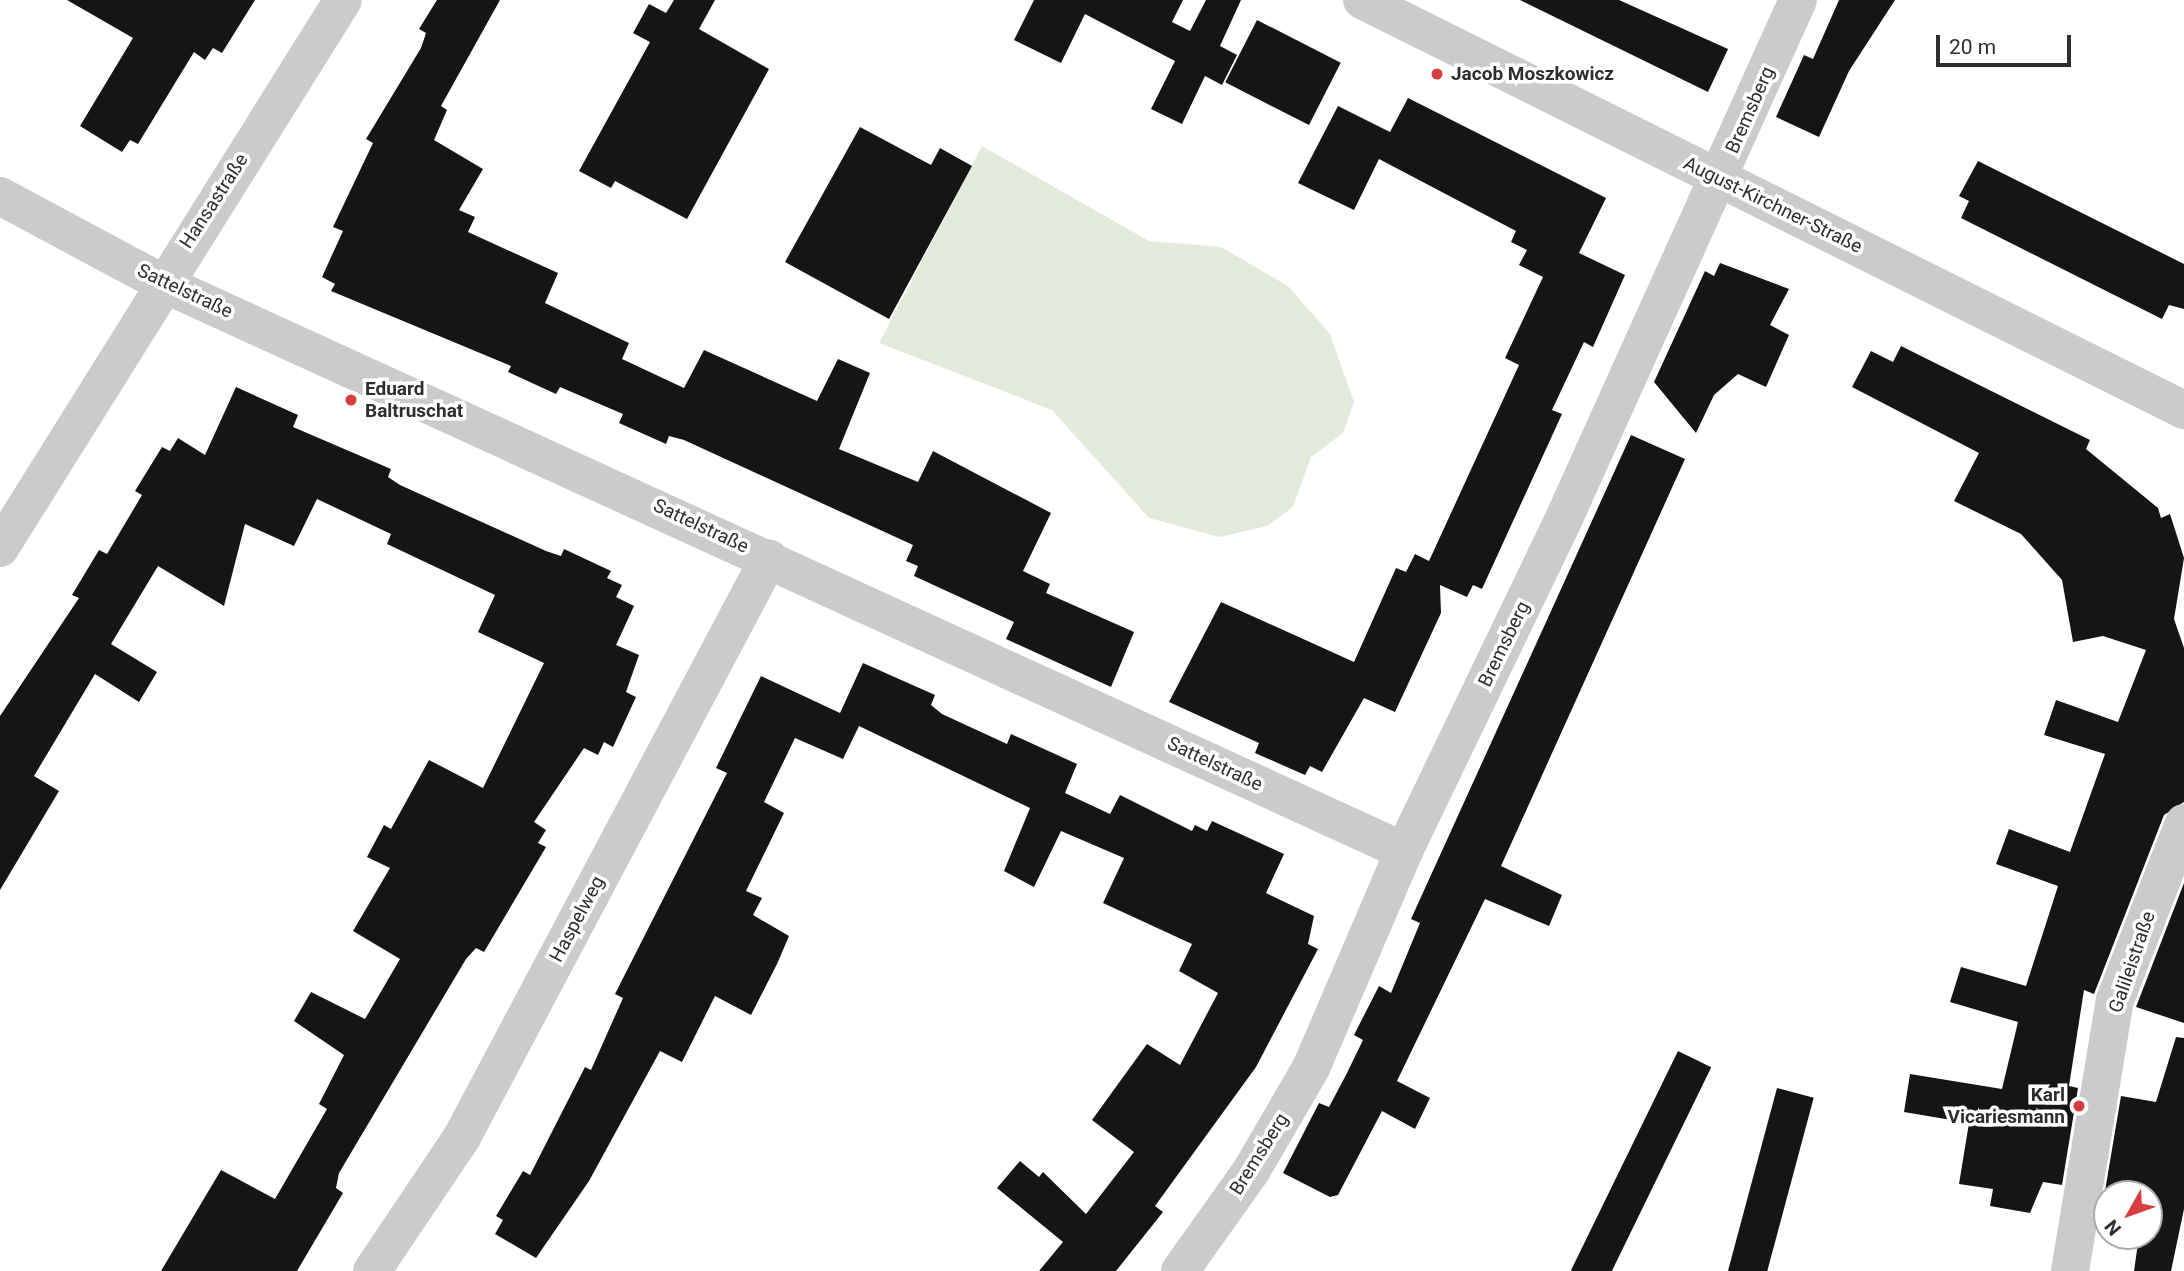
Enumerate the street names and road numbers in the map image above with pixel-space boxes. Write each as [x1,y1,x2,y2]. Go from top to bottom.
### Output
street label: Bremsberg [1721,63,1779,157]
street label: Hansastraße [175,149,253,253]
street label: August-Kirchner-Straße [1680,152,1866,258]
street label: Sattelstraße [134,259,236,323]
street label: Sattelstraße [650,494,752,558]
street label: Bremsberg [1474,598,1534,690]
street label: Sattelstraße [1164,732,1266,796]
street label: Haspelweg [545,872,609,966]
street label: Galileistraße [2104,908,2160,1016]
street label: Bremsberg [1225,1109,1293,1199]

